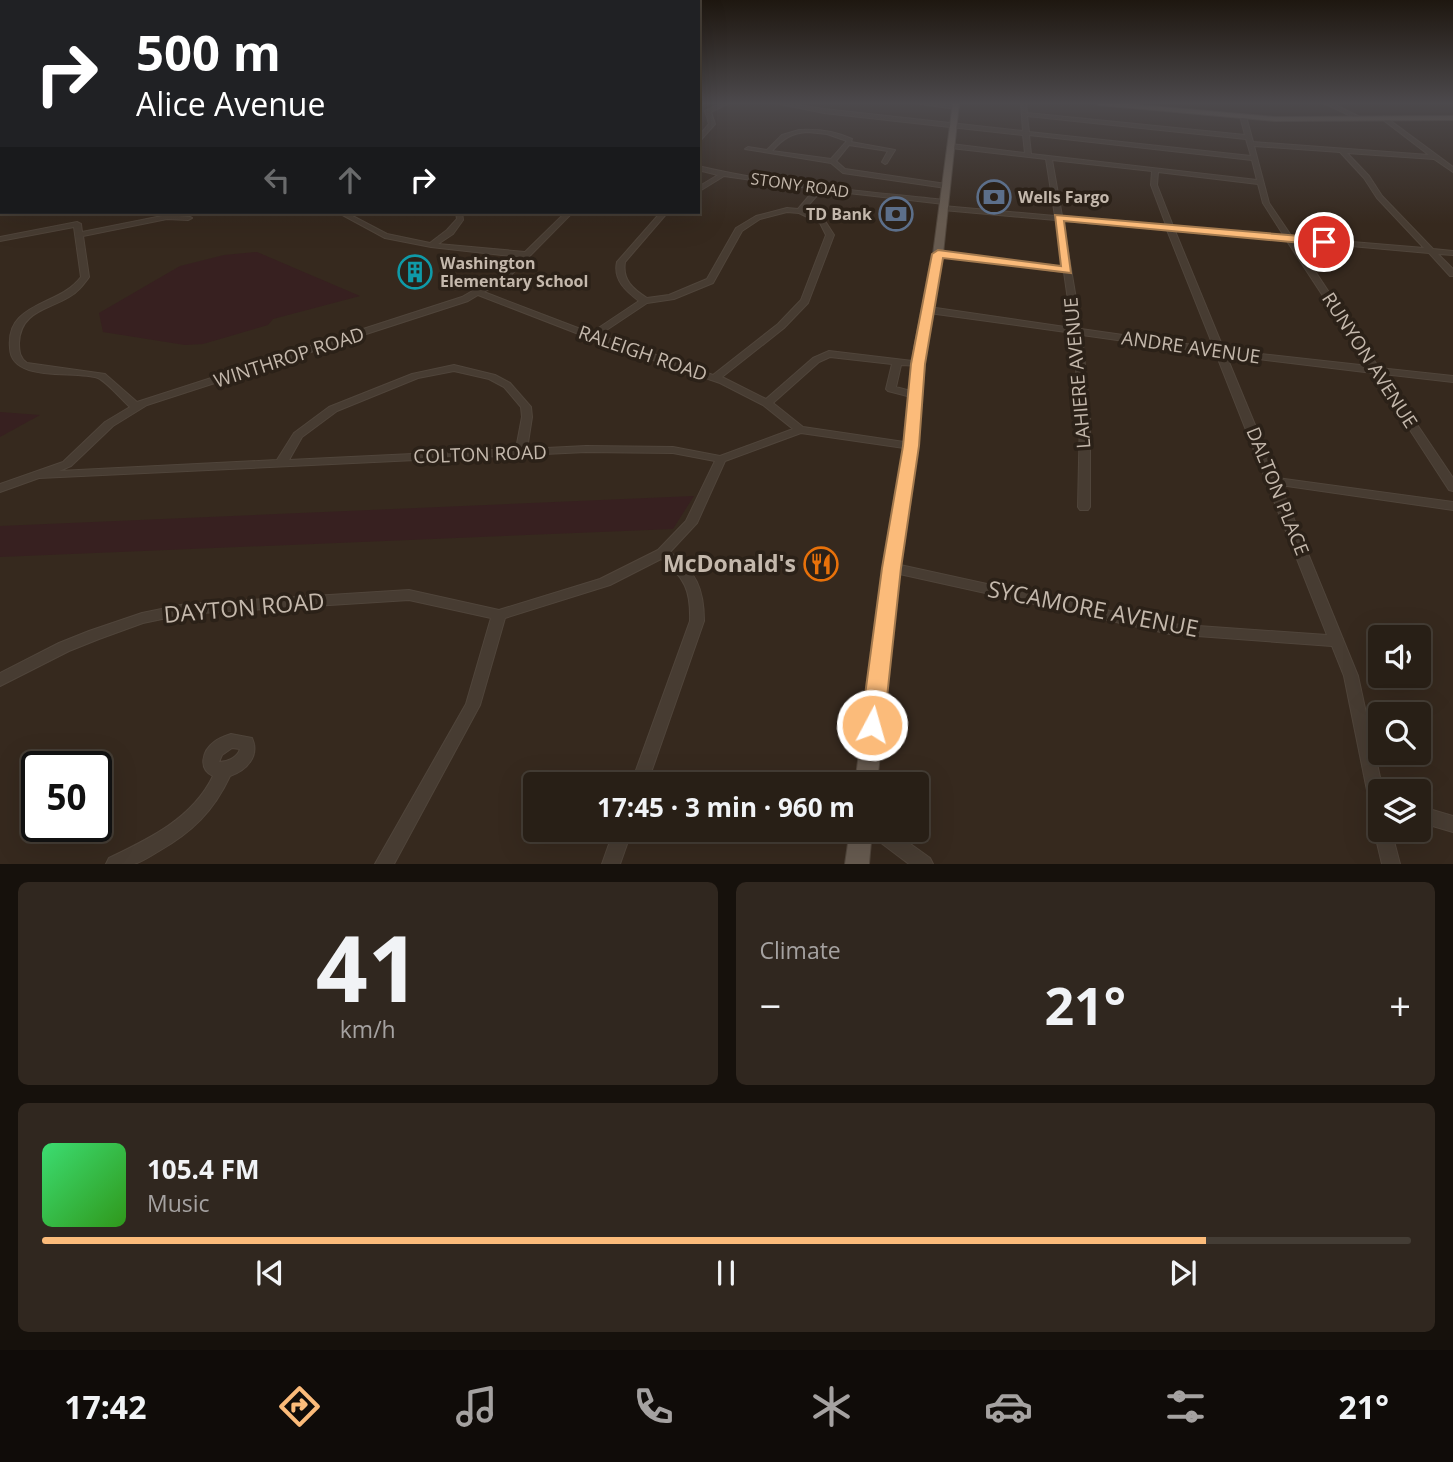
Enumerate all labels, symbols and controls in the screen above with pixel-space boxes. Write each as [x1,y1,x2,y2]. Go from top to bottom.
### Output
text: 500 m [136,19,281,85]
icon: right [21,28,112,119]
text: Alice Avenue [136,82,325,125]
icon: left [258,161,296,199]
icon: ahead [331,161,369,199]
icon: right [404,161,442,199]
street label: STONY ROAD [749,167,851,203]
bank icon: Wells Fargo [975,178,1013,216]
place label: Wells Fargo [1018,186,1110,208]
bank icon: TD Bank [877,195,915,233]
place label: TD Bank [806,203,872,225]
pin [1294,212,1354,272]
icon: arrive [1305,223,1343,261]
place label: Washington Elementary School [440,252,588,292]
building icon: Washington Elementary School [396,253,434,291]
street label: RUNYON AVENUE [1316,287,1424,433]
street label: LAHIERE AVENUE [1057,296,1097,450]
street label: RALEIGH ROAD [575,319,711,387]
street label: WINTHROP ROAD [210,320,368,394]
street label: ANDRE AVENUE [1120,324,1262,370]
street label: DALTON PLACE [1240,423,1316,559]
street label: COLTON ROAD [413,439,547,469]
restaurant icon: McDonald's [802,545,840,583]
place label: McDonald's [663,547,796,579]
street label: SYCAMORE AVENUE [985,572,1201,644]
street label: DAYTON ROAD [162,584,326,630]
map controls [1368,625,1431,842]
button: sound [1368,625,1431,688]
position arrow [835,688,909,762]
button: search [1368,702,1431,765]
speed limit sign: 50 [21,751,112,842]
button: layers [1368,779,1431,842]
text: 17:45 · 3 min · 960 m [597,789,855,825]
text: 41 [316,905,420,1029]
text: Climate [760,934,841,966]
text: 21° [1044,969,1126,1040]
text: − [760,979,781,1031]
text: + [1389,979,1411,1031]
text: km/h [340,1013,396,1045]
text: 105.4 FM [147,1151,259,1187]
text: Music [147,1187,210,1219]
icon: previous [251,1254,289,1292]
icon: pause [707,1254,745,1292]
icon: next [1164,1254,1202,1292]
icon: directions [275,1382,324,1431]
icon: music [452,1382,501,1431]
icon: phone [629,1382,678,1431]
icon: climate [807,1382,856,1431]
icon: car [984,1382,1033,1431]
icon: filters [1161,1382,1210,1431]
text: 17:42 [64,1385,146,1428]
text: 21° [1339,1385,1389,1428]

